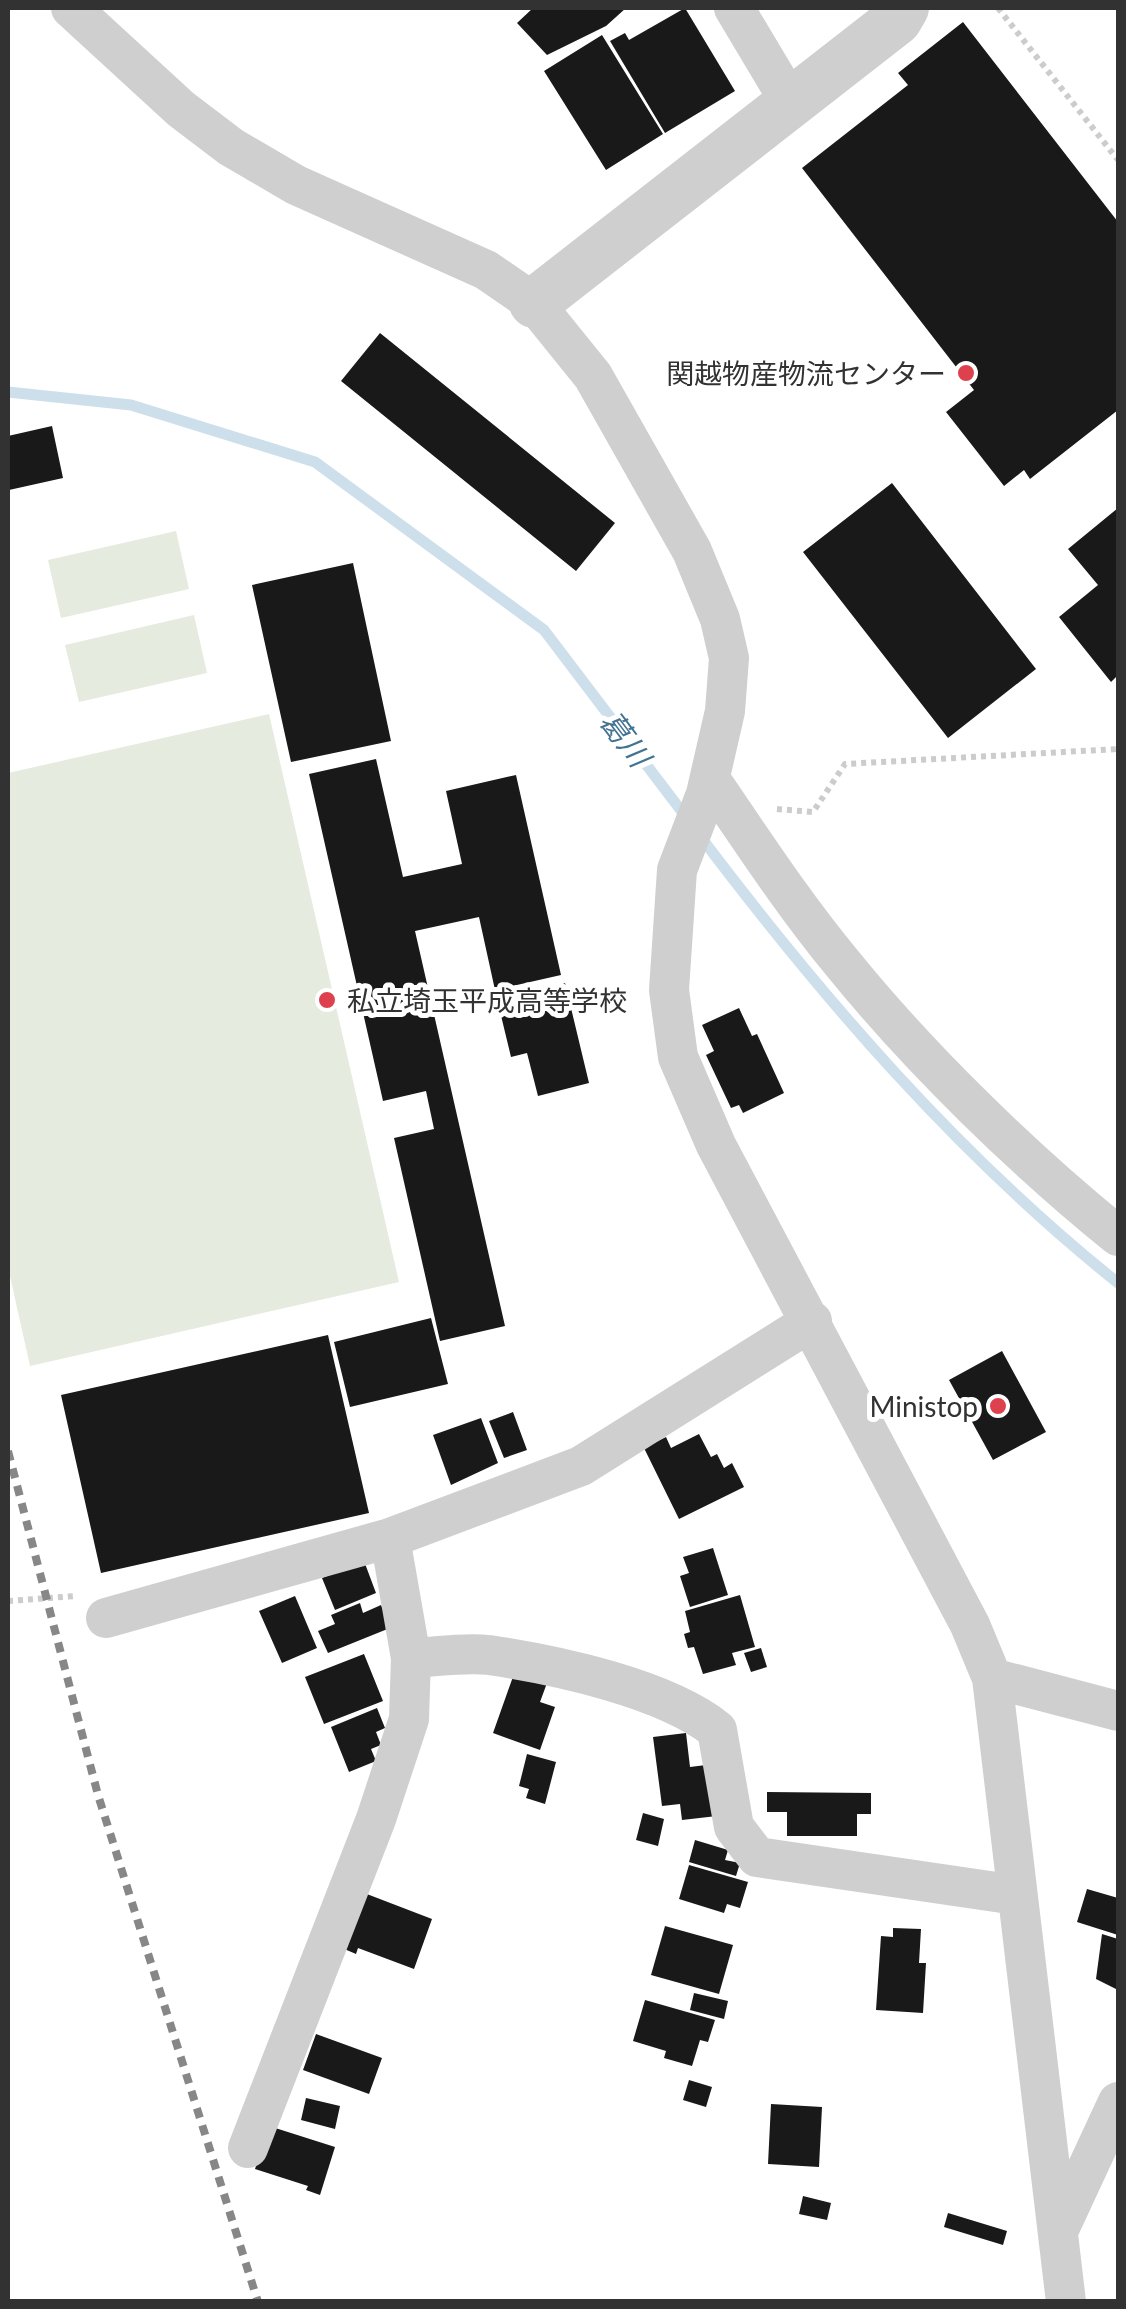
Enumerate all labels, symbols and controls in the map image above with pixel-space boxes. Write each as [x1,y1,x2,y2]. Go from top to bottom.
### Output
place label: 関越物産物流センター [666,356,946,390]
marker: 関越物産物流センター [955,362,977,384]
water label: 葛川 [594,703,660,775]
place label: 私立埼玉平成高等学校 [347,983,627,1017]
marker: 私立埼玉平成高等学校 [316,989,338,1011]
place label: Ministop [869,1389,978,1423]
marker: Ministop [987,1395,1009,1417]

